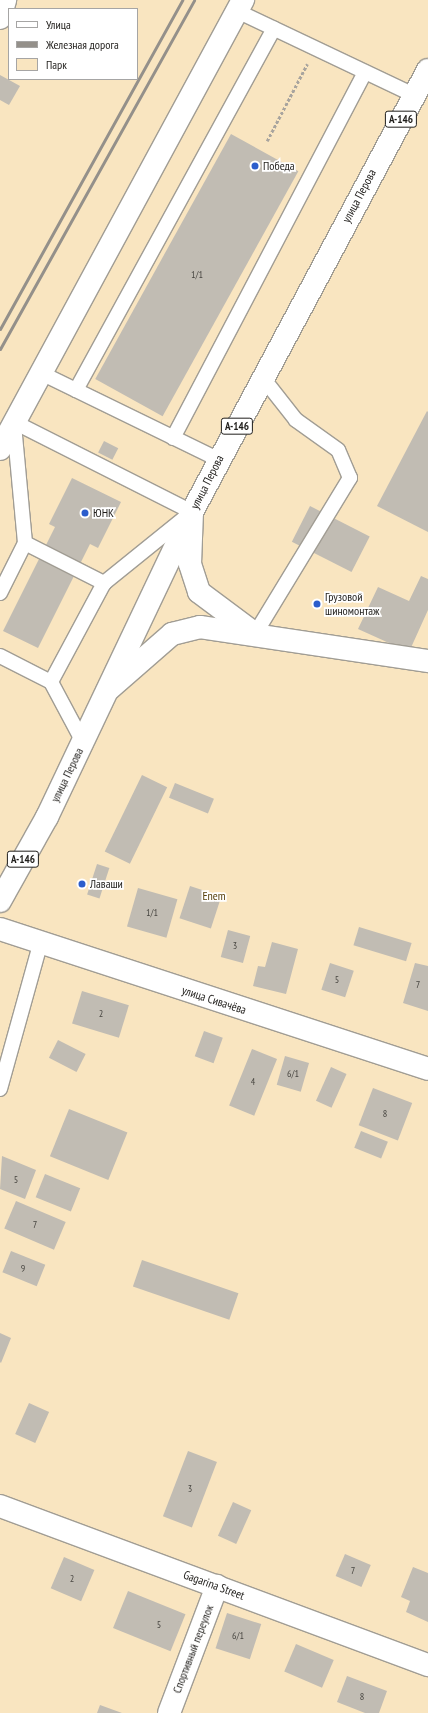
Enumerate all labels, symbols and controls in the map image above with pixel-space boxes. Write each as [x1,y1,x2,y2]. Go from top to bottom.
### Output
legend [8,8,138,80]
text: Улица [46,17,71,32]
text: Железная дорога [46,37,119,52]
text: Парк [46,57,67,72]
road number: А-146 [384,110,418,128]
place label: Победа [263,159,295,173]
marker: Победа [250,161,260,171]
street label: улица Перова [339,167,379,225]
house number: 1/1 [191,269,203,281]
road number: А-146 [220,417,254,435]
street label: улица Перова [187,453,227,511]
place label: ЮНК [93,506,114,520]
marker: ЮНК [80,508,90,518]
place label: Грузовой шиномонтаж [325,590,380,618]
marker: Грузовой шиномонтаж [312,599,322,609]
street label: улица Перова [48,746,86,804]
road number: А-146 [6,850,40,868]
place label: Лаваши [90,877,123,891]
marker: Лаваши [77,879,87,889]
park label: Enem [202,889,226,903]
house number: 1/1 [146,907,158,919]
house number: 3 [233,940,237,952]
house number: 5 [335,974,339,986]
house number: 7 [416,979,420,991]
street label: улица Сивачёва [180,983,248,1017]
house number: 2 [99,1008,103,1020]
house number: 6/1 [287,1068,299,1080]
house number: 4 [251,1076,255,1088]
house number: 8 [383,1108,387,1120]
house number: 5 [14,1174,18,1186]
house number: 7 [33,1219,37,1231]
house number: 9 [21,1263,25,1275]
house number: 3 [188,1483,192,1495]
house number: 7 [351,1565,355,1577]
street label: Gagarina Street [181,1567,247,1603]
house number: 2 [70,1573,74,1585]
street label: Спортивный переулок [170,1603,216,1695]
house number: 5 [157,1619,161,1631]
house number: 6/1 [232,1630,244,1642]
house number: 8 [360,1691,364,1703]

